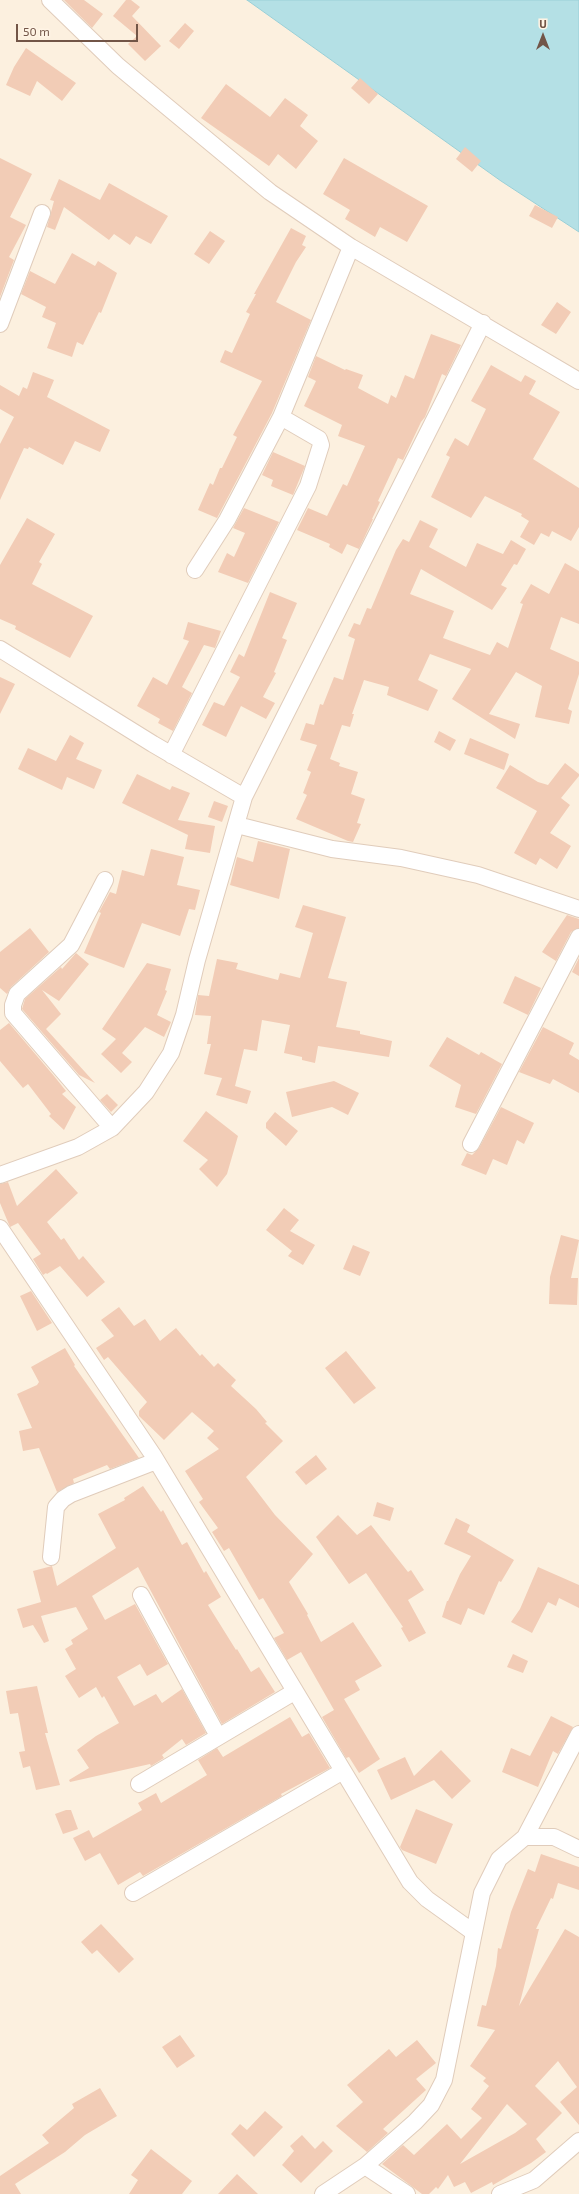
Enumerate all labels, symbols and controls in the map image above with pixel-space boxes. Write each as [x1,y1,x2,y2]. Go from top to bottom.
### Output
scale bar [18,16,140,42]
north arrow [523,16,563,56]
text: U [539,17,547,30]
text: 50 m [23,24,50,38]

